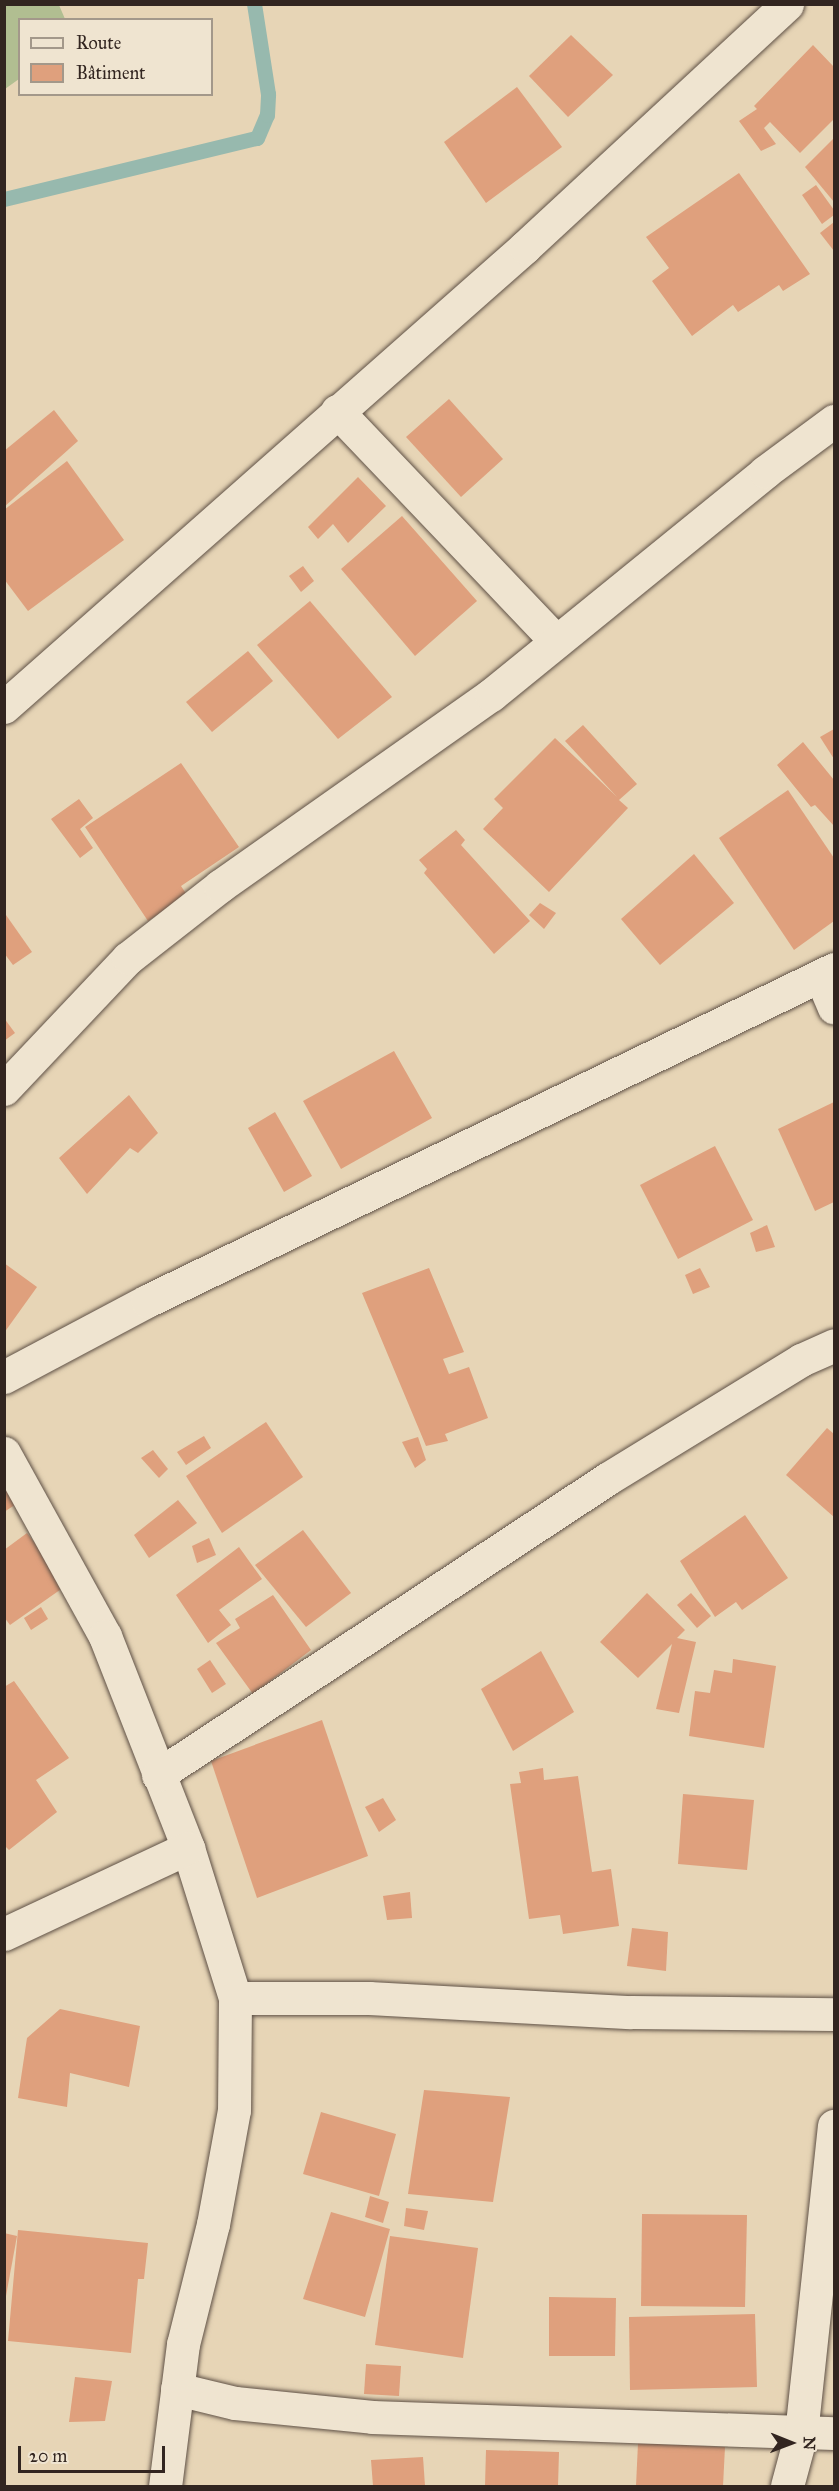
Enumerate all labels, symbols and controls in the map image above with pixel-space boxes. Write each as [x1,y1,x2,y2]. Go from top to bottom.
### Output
legend [18,18,213,96]
text: Route [76,32,121,54]
text: Bâtiment [76,62,145,84]
north arrow [761,2413,821,2473]
scale bar [21,2434,168,2472]
text: N [800,2436,819,2450]
text: 20 m [29,2445,67,2467]

